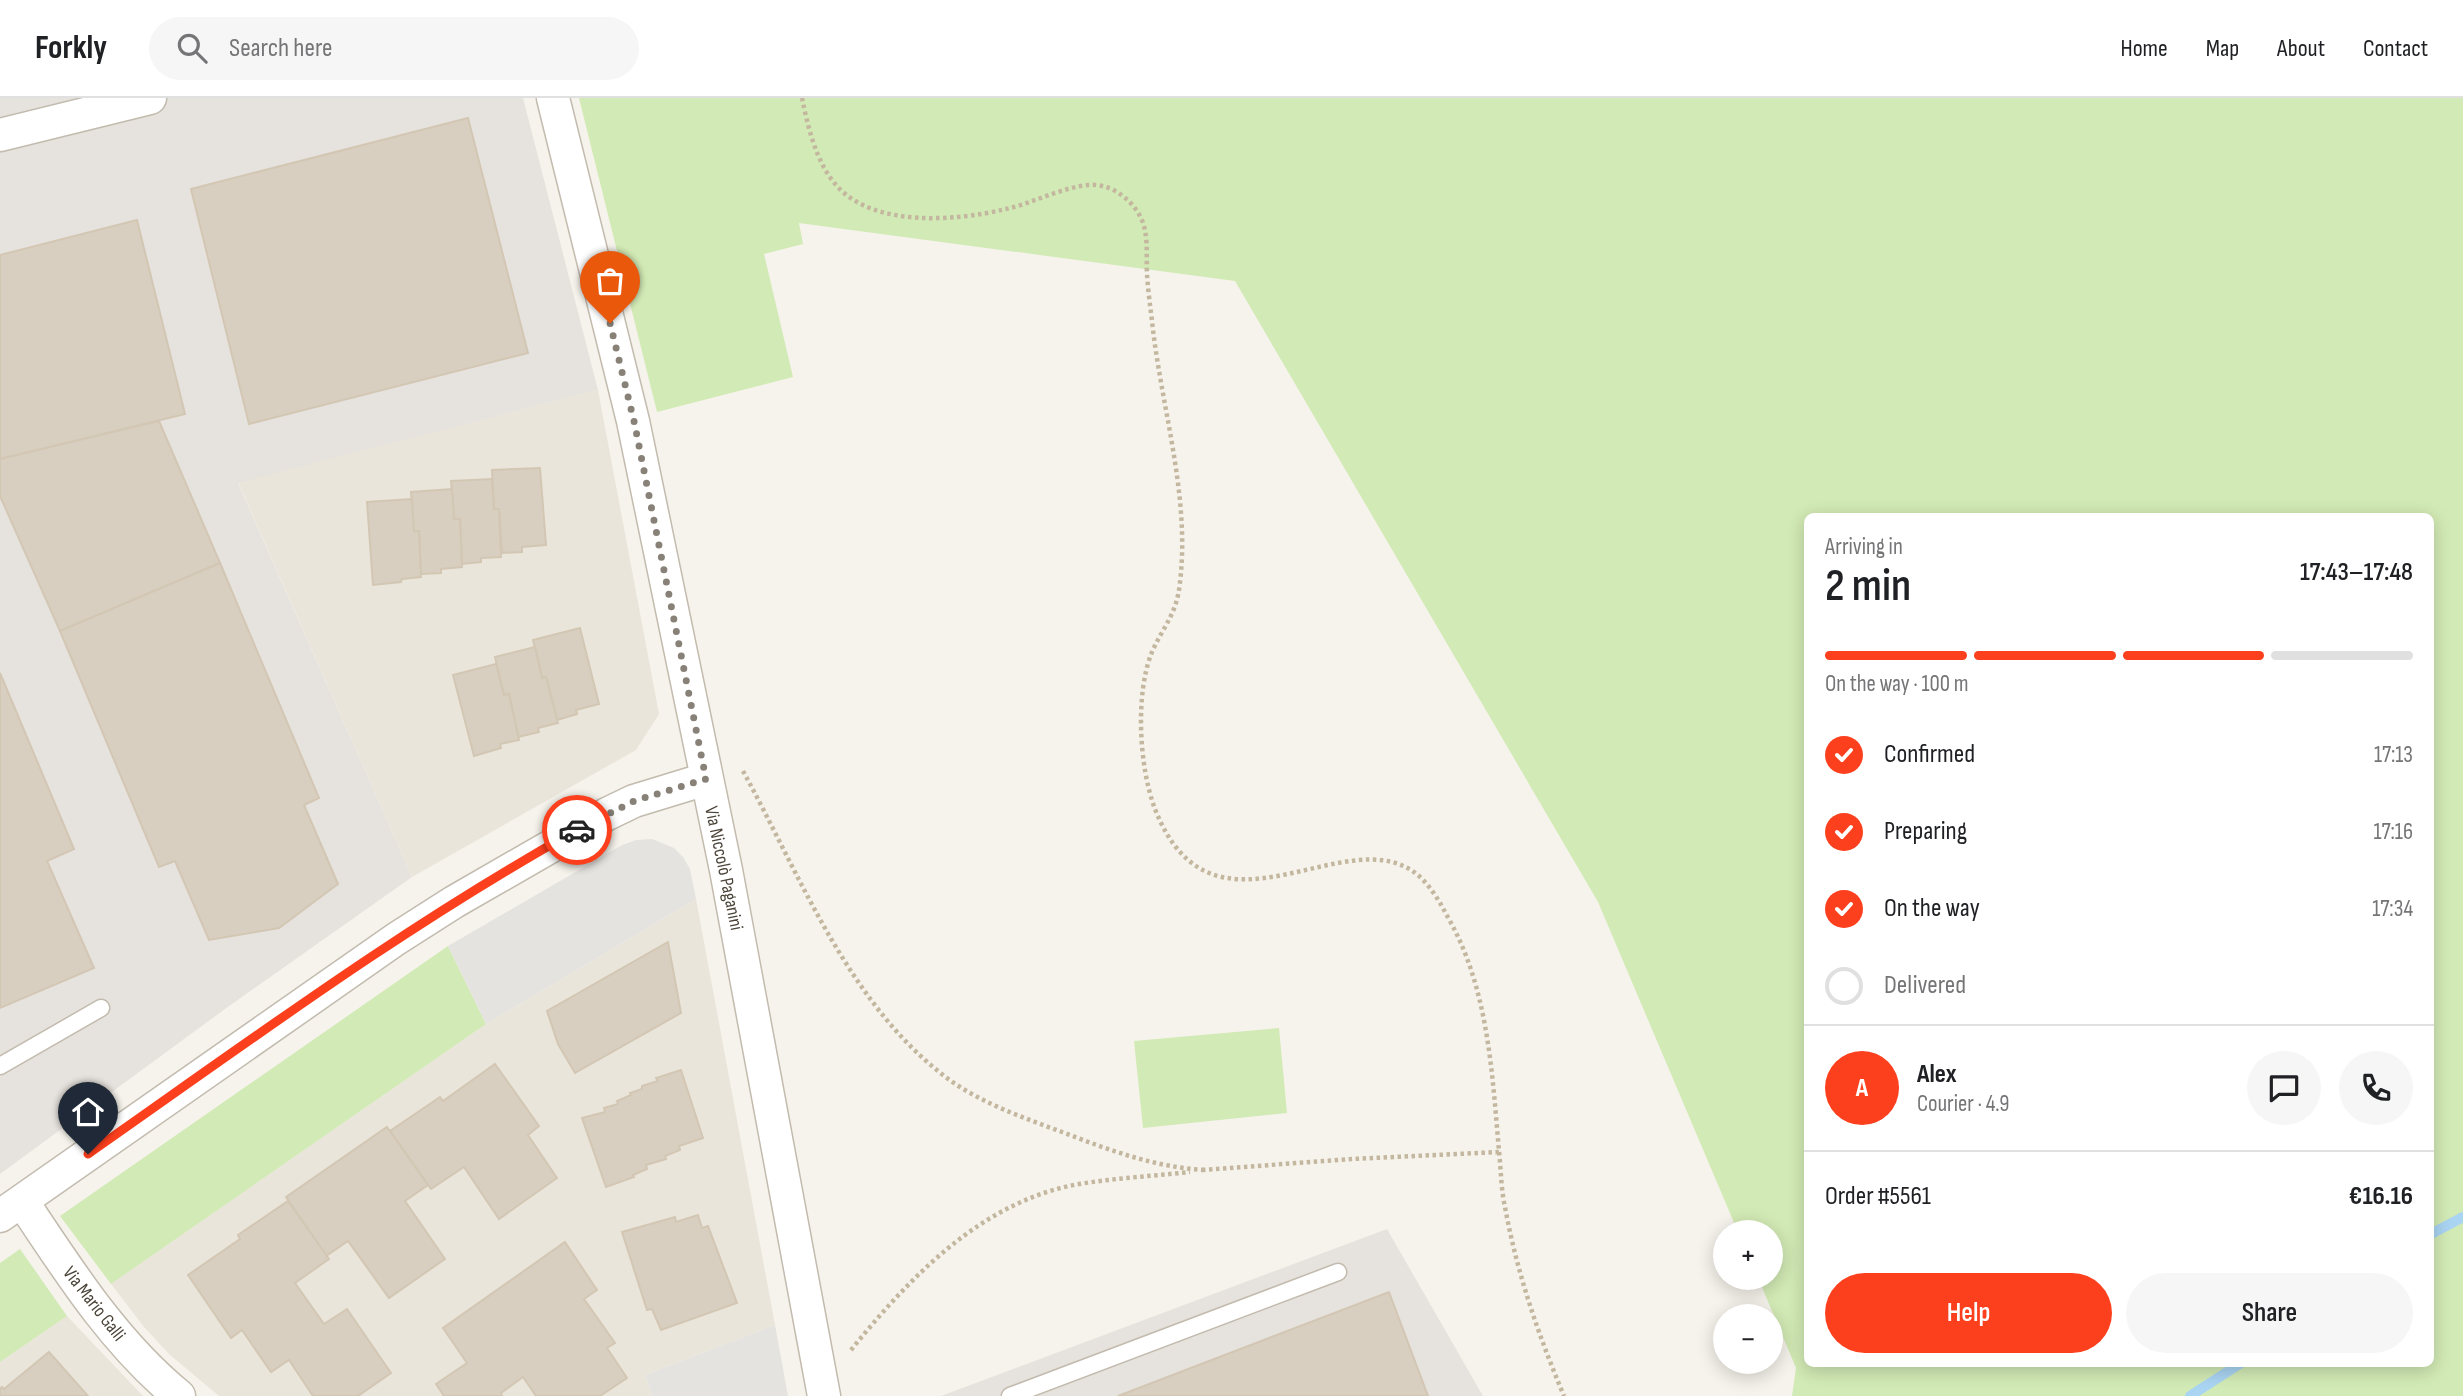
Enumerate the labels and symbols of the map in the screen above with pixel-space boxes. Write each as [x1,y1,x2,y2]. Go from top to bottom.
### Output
pin [580,251,640,323]
courier [542,795,612,865]
street label: Via Niccolò Paganini [699,804,748,932]
pin [58,1082,118,1154]
street label: Via Mario Galli [57,1262,130,1346]

